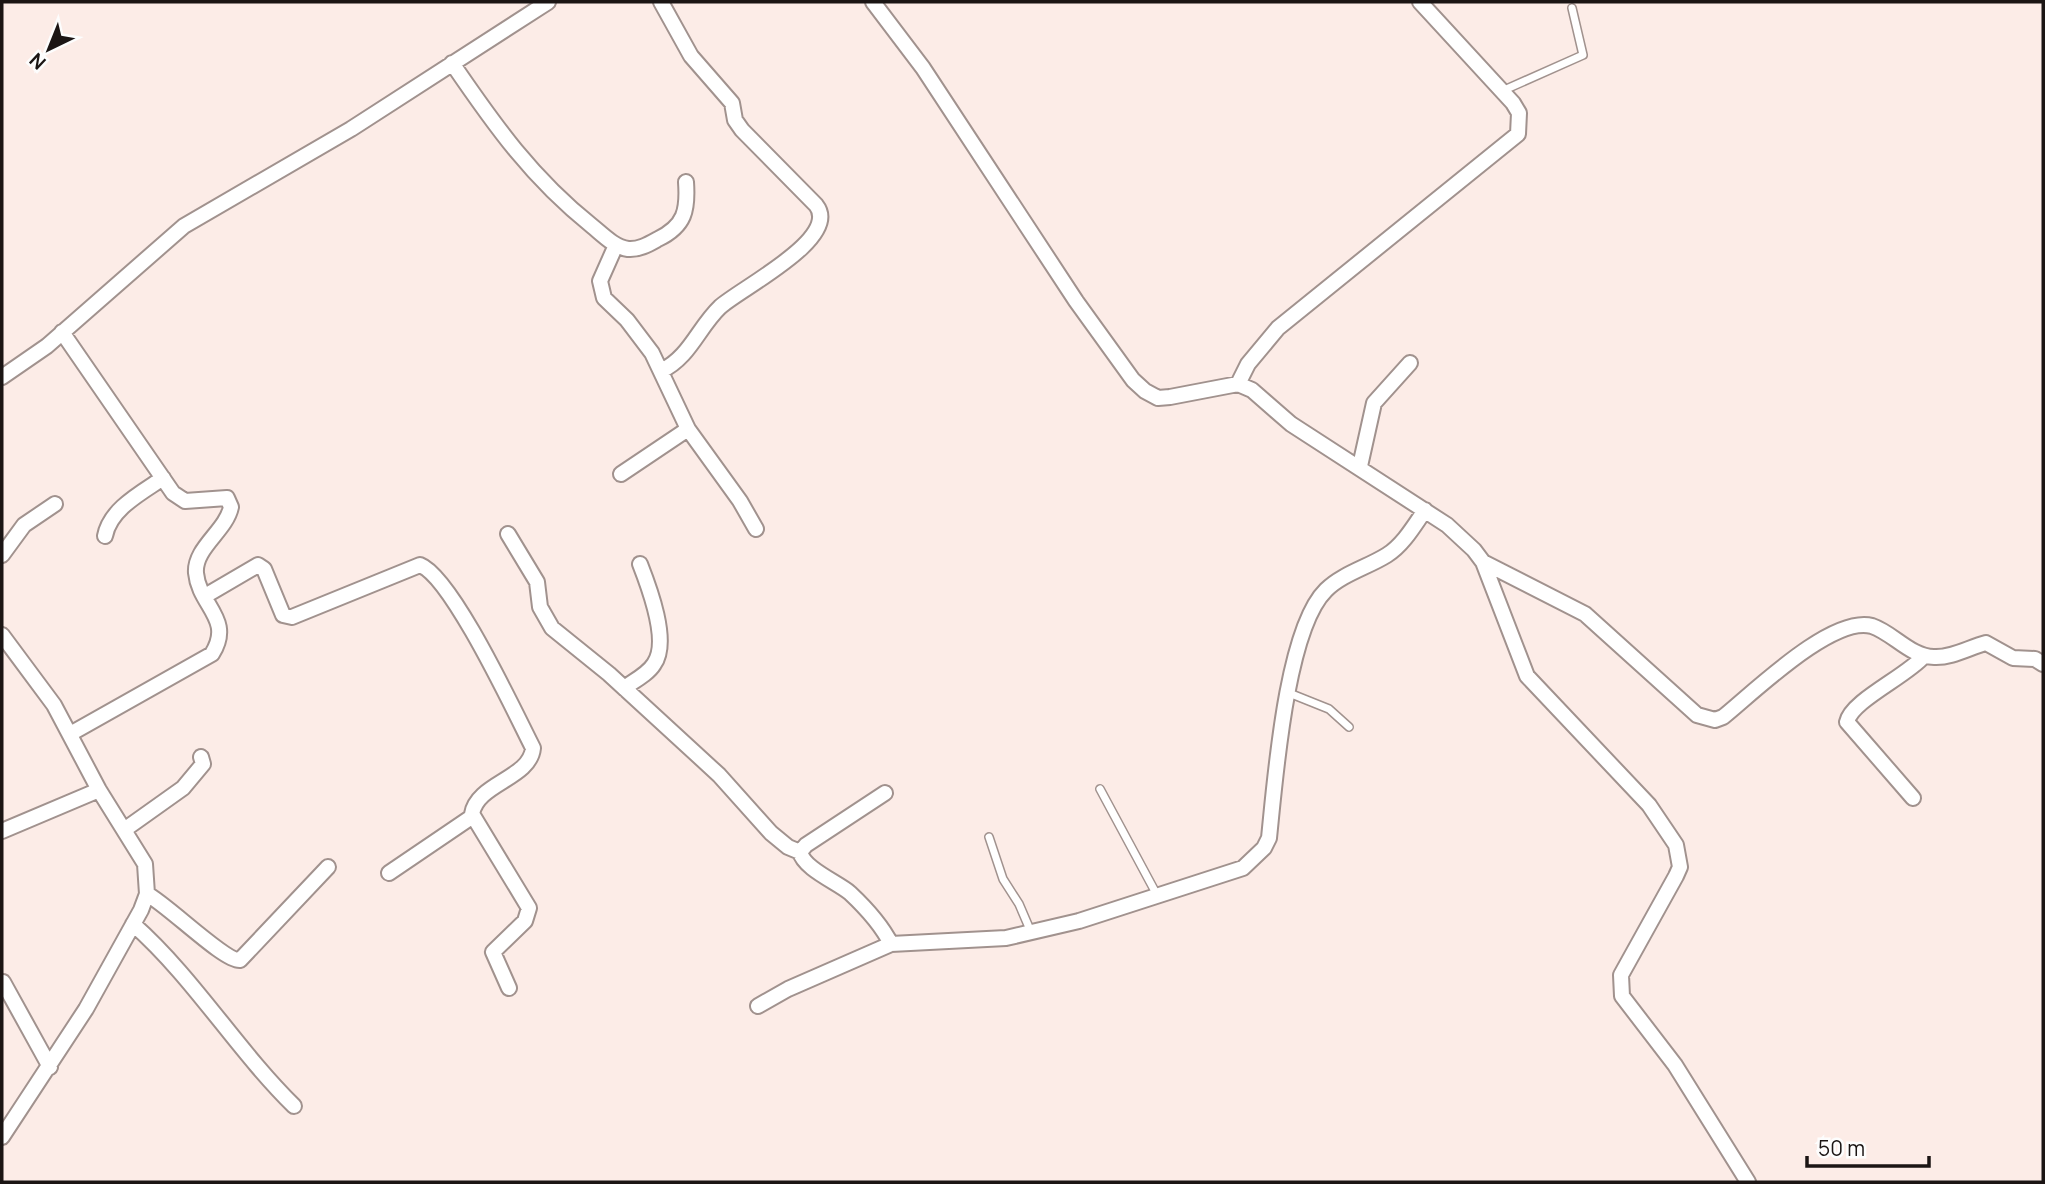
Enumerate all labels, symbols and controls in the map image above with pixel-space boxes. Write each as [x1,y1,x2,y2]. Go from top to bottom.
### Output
north arrow [14,14,84,84]
text: N [24,47,51,76]
scale bar [1807,1124,1930,1168]
text: 50 m [1818,1134,1865,1162]

